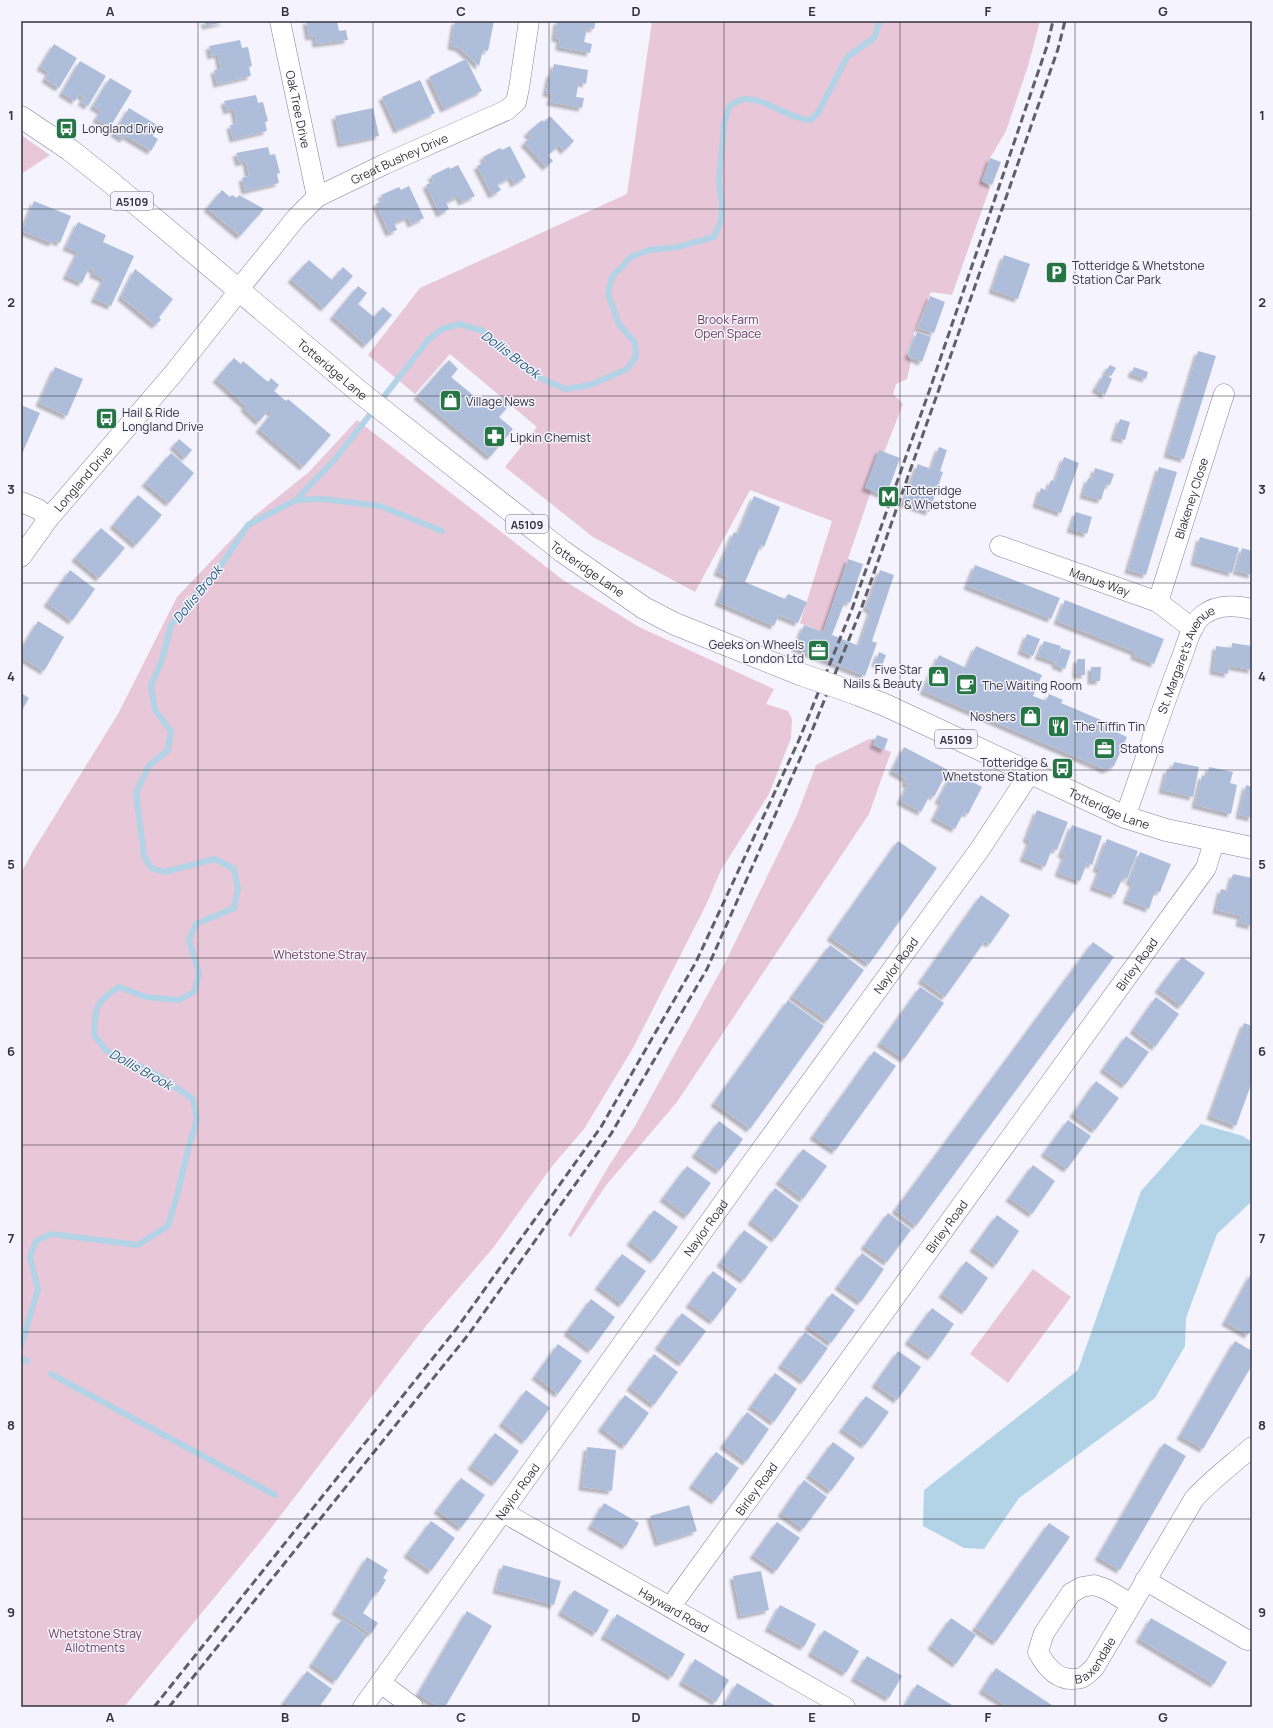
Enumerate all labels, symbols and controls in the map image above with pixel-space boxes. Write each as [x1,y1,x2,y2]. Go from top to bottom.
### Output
text: A [106,2,115,20]
text: B [281,2,289,20]
text: C [456,2,466,20]
text: D [631,2,641,20]
text: E [808,2,816,20]
text: F [985,2,992,20]
text: G [1158,2,1168,20]
street label: Oak Tree Drive [282,69,315,149]
text: 1 [8,106,14,124]
text: 1 [1259,106,1265,124]
bus stop icon: Longland Drive [54,115,80,141]
place label: Longland Drive [82,120,164,137]
street label: Great Bushey Drive [348,129,450,188]
road number: A5109 [111,192,153,210]
place label: Totteridge & Whetstone Station Car Park [1072,257,1204,288]
parking icon: Totteridge & Whetstone Station Car Park [1043,259,1069,285]
text: 2 [7,293,15,311]
text: 2 [1258,293,1266,311]
park label: Brook Farm Open Space [695,311,761,342]
water label: Dollis Brook [478,326,546,384]
street label: Totteridge Lane [294,335,371,404]
shop icon: Village News [438,388,464,414]
place label: Village News [466,393,535,410]
place label: Hail & Ride Longland Drive [122,404,204,435]
bus stop icon: Hail & Ride Longland Drive [93,406,119,432]
pharmacy icon: Lipkin Chemist [482,424,508,450]
place label: Lipkin Chemist [510,429,591,446]
street label: Longland Drive [50,442,116,515]
street label: Blakeney Close [1170,455,1212,541]
text: 3 [7,480,15,498]
text: 3 [1258,480,1266,498]
place label: Totteridge & Whetstone [904,482,976,513]
metro station icon: Totteridge & Whetstone [875,484,901,510]
road number: A5109 [506,515,548,533]
street label: Totteridge Lane [547,537,628,601]
water label: Dollis Brook [168,559,227,627]
street label: Manus Way [1067,563,1133,600]
street label: St. Margaret's Avenue [1153,601,1217,716]
place label: Geeks on Wheels London Ltd [709,636,804,667]
office icon: Geeks on Wheels London Ltd [806,638,832,664]
place label: Five Star Nails & Beauty [844,661,923,692]
shop icon: Five Star Nails & Beauty [925,663,951,689]
text: 4 [7,667,15,685]
text: 4 [1258,667,1266,685]
cafe icon: The Waiting Room [953,672,979,698]
place label: The Waiting Room [982,677,1082,694]
shop icon: Noshers [1018,703,1044,729]
place label: Noshers [970,708,1016,725]
restaurant icon: The Tiffin Tin [1046,713,1072,739]
place label: The Tiffin Tin [1074,718,1145,735]
road number: A5109 [935,730,977,748]
office icon: Statons [1092,735,1118,761]
place label: Statons [1120,740,1164,757]
place label: Totteridge & Whetstone Station [943,754,1048,785]
bus stop icon: Totteridge & Whetstone Station [1050,756,1076,782]
street label: Totteridge Lane [1066,783,1152,833]
text: 5 [7,855,15,873]
text: 5 [1258,855,1266,873]
street label: Naylor Road [869,934,922,997]
street label: Birley Road [1112,934,1161,994]
park label: Whetstone Stray [273,946,367,963]
text: 6 [7,1042,15,1060]
text: 6 [1258,1042,1266,1060]
water label: Dollis Brook [106,1044,178,1095]
street label: Naylor Road [679,1196,731,1260]
street label: Birley Road [921,1196,971,1256]
text: 7 [8,1229,15,1247]
text: 7 [1259,1229,1266,1247]
text: 8 [7,1416,15,1434]
text: 8 [1258,1416,1266,1434]
street label: Birley Road [731,1459,781,1518]
street label: Naylor Road [491,1460,543,1523]
street label: Hayward Road [636,1583,713,1636]
text: 9 [7,1603,15,1621]
text: 9 [1258,1603,1266,1621]
park label: Whetstone Stray Allotments [48,1625,142,1656]
street label: Baxendale [1073,1634,1119,1688]
text: A [106,1708,115,1726]
text: B [281,1708,289,1726]
text: C [456,1708,466,1726]
text: D [631,1708,641,1726]
text: E [808,1708,816,1726]
text: F [985,1708,992,1726]
text: G [1158,1708,1168,1726]

